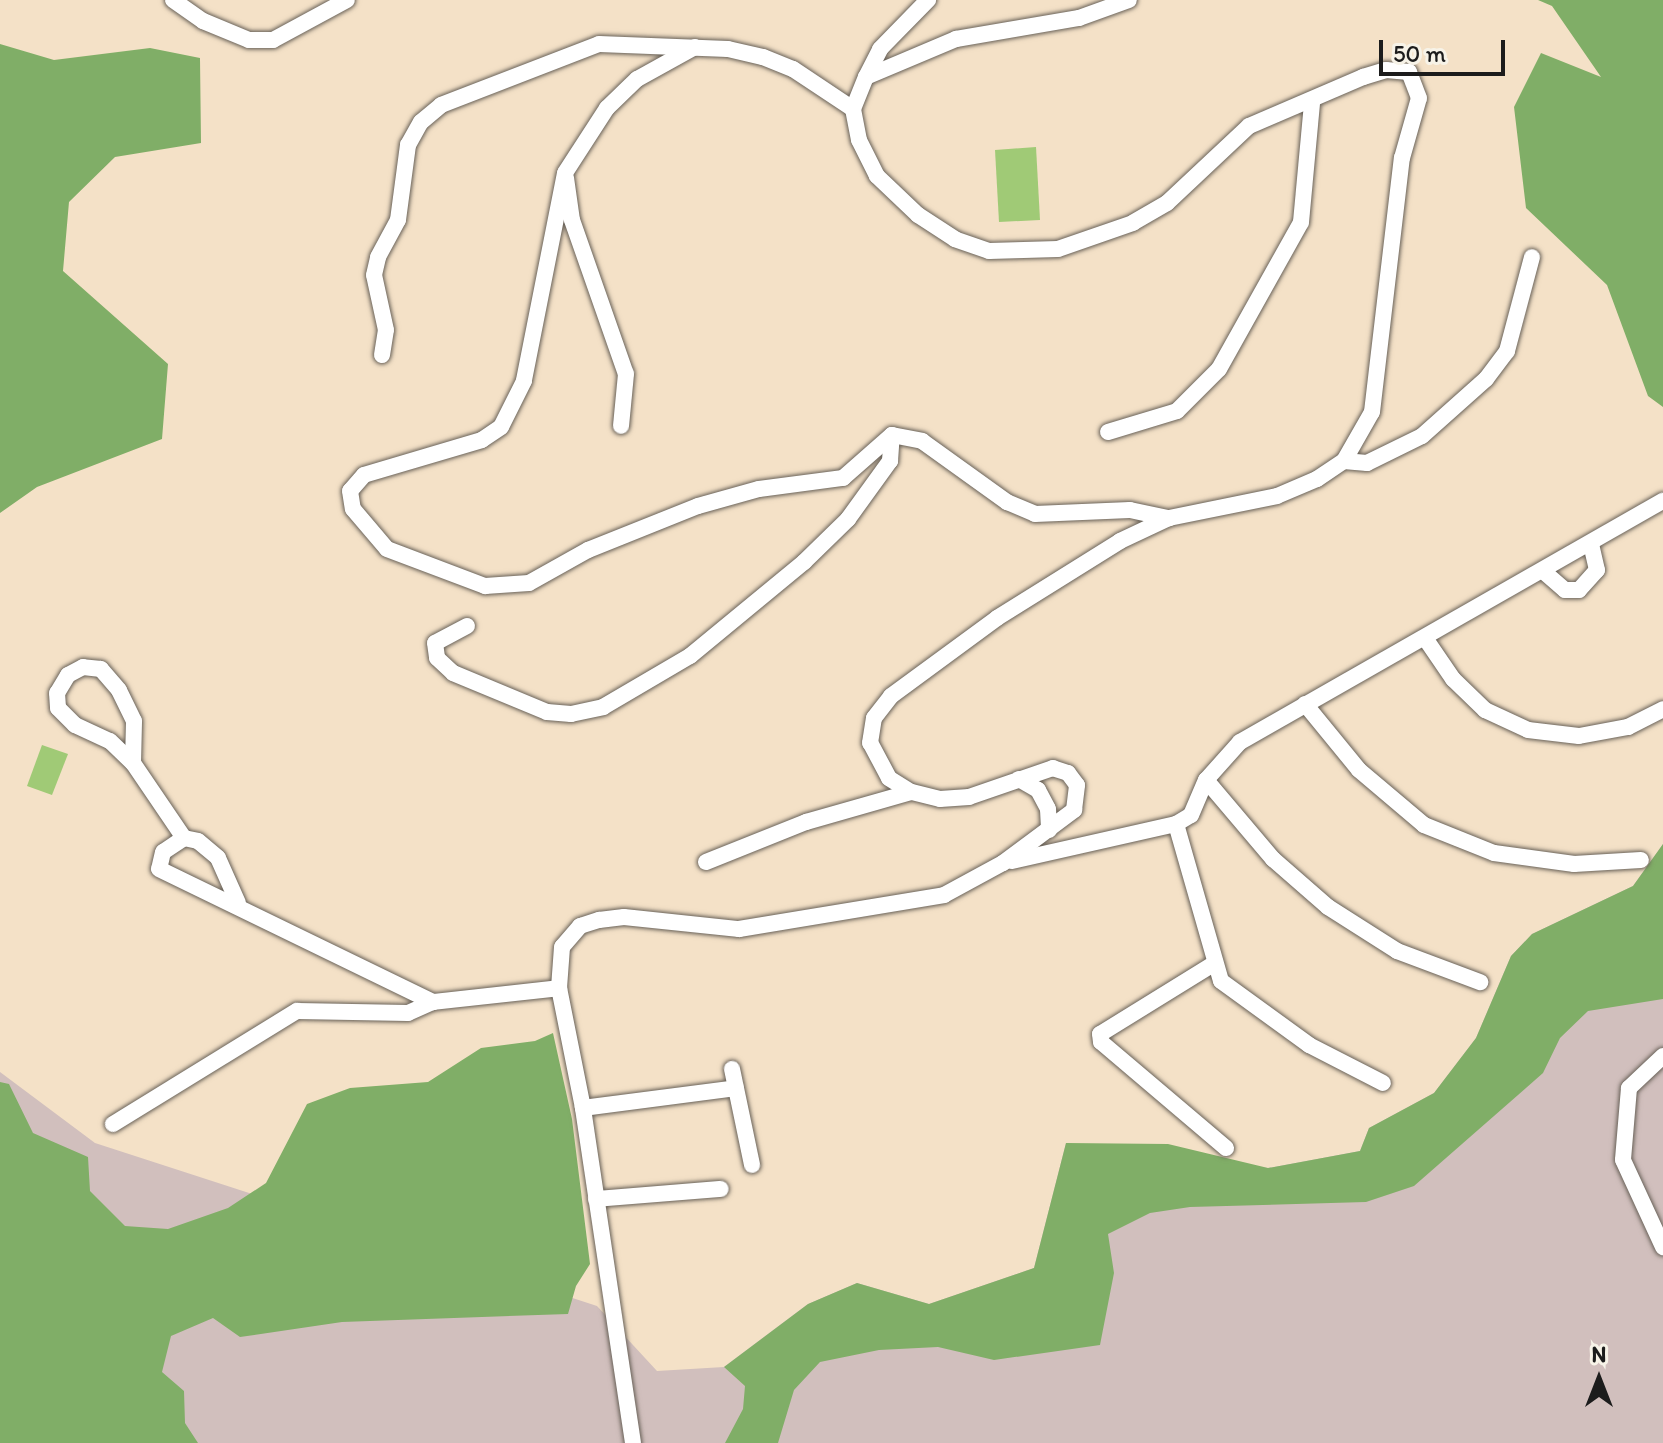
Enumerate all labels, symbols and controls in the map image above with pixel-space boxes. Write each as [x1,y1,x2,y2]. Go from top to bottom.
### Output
scale bar [1383,24,1509,74]
text: 50 m [1393,39,1446,68]
north arrow [1559,1339,1639,1419]
text: N [1592,1341,1606,1368]

